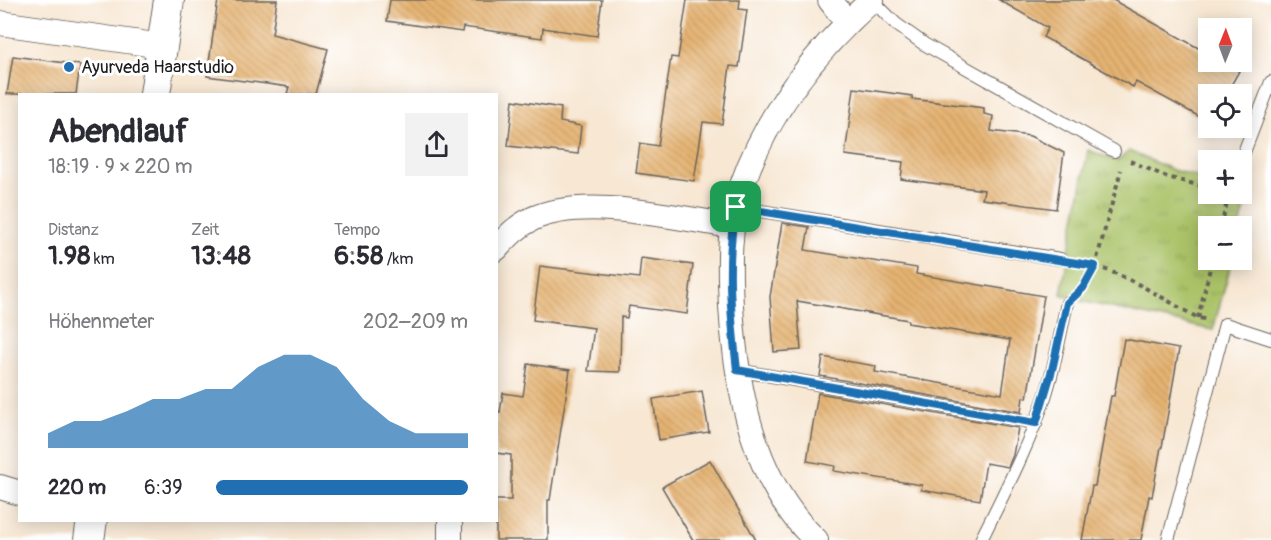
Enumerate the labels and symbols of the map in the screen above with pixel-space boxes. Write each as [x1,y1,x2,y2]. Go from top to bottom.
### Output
north arrow [1198,18,1252,72]
place label: Ayurveda Haarstudio [81,56,234,79]
marker: Ayurveda Haarstudio [62,60,76,74]
pin [710,181,761,232]

